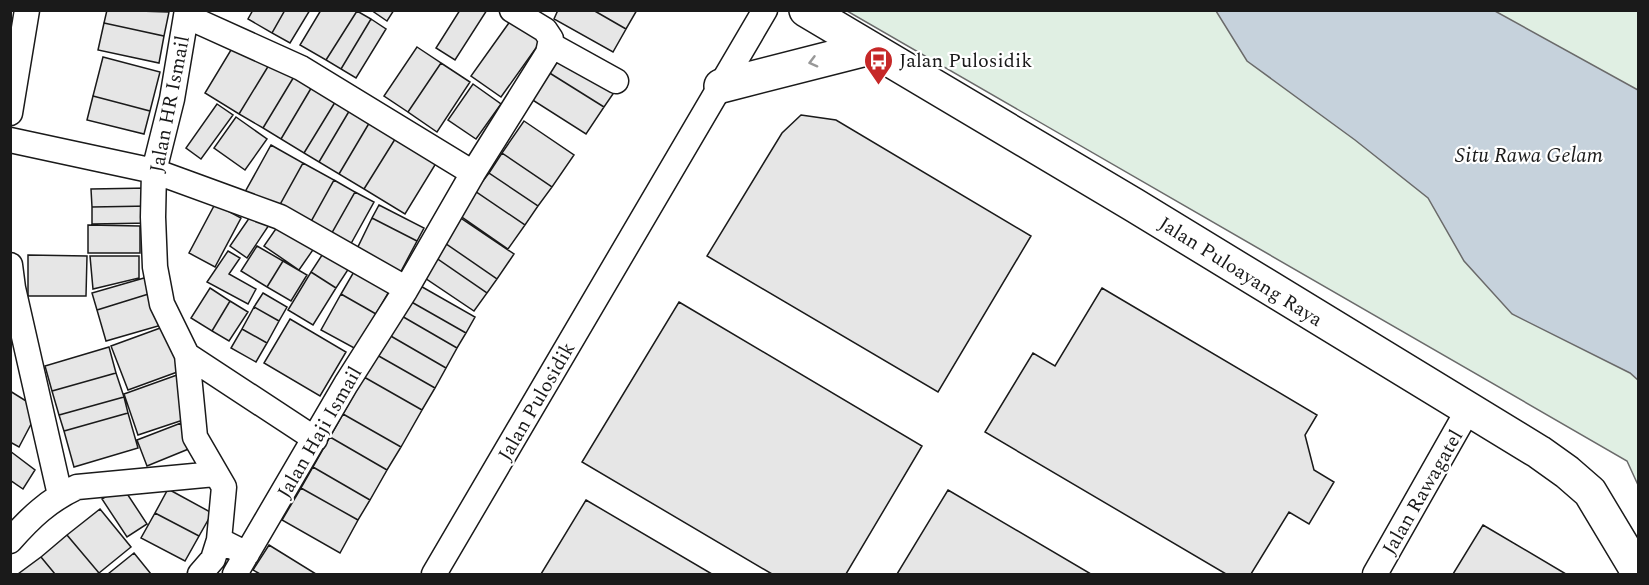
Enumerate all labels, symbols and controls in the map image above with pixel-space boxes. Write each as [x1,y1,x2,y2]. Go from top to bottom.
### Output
street label: Jalan HR Ismail [142,33,198,175]
bus stop icon: Jalan Pulosidik [862,44,894,86]
place label: Jalan Pulosidik [899,46,1032,76]
one-way arrow [808,55,818,68]
water label: Situ Rawa Gelam [1455,140,1603,172]
street label: Jalan Puloayang Raya [1152,209,1329,335]
street label: Jalan Pulosidik [491,336,583,467]
street label: Jalan Haji Ismail [270,361,370,504]
street label: Jalan Rawagatel [1375,424,1471,561]

